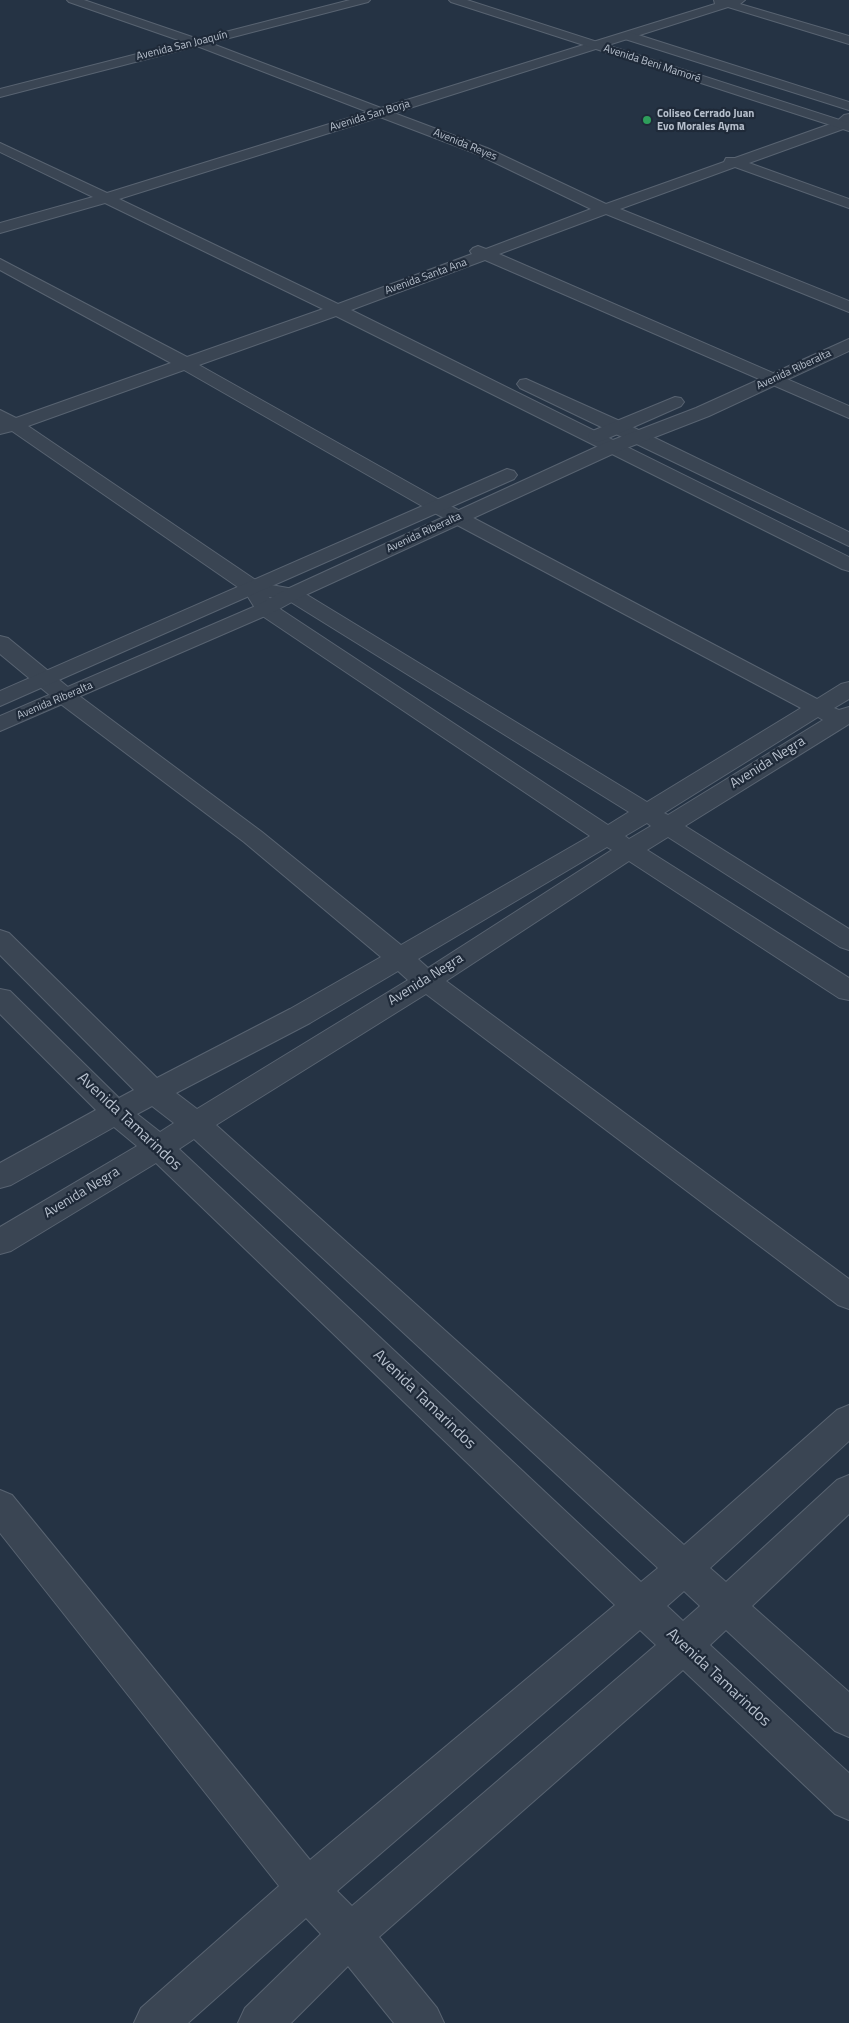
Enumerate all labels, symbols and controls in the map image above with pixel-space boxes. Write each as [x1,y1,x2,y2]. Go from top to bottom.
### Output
street label: Avenida San Joaquín [135,28,229,64]
street label: Avenida Beni Mamoré [602,42,702,86]
street label: Avenida San Borja [328,98,412,134]
place label: Coliseo Cerrado Juan Evo Morales Ayma [657,107,754,133]
marker: Coliseo Cerrado Juan Evo Morales Ayma [641,114,653,126]
street label: Avenida Reyes [431,126,499,164]
street label: Avenida Santa Ana [383,256,469,298]
street label: Avenida Riberalta [755,347,833,393]
street label: Avenida Riberalta [385,510,463,556]
street label: Avenida Riberalta [15,679,95,723]
street label: Avenida Negra [727,733,809,793]
street label: Avenida Negra [385,950,467,1010]
street label: Avenida Tamarindos [73,1069,185,1175]
street label: Avenida Negra [41,1164,123,1222]
street label: Avenida Tamarindos [369,1346,479,1454]
street label: Avenida Tamarindos [662,1625,774,1731]

